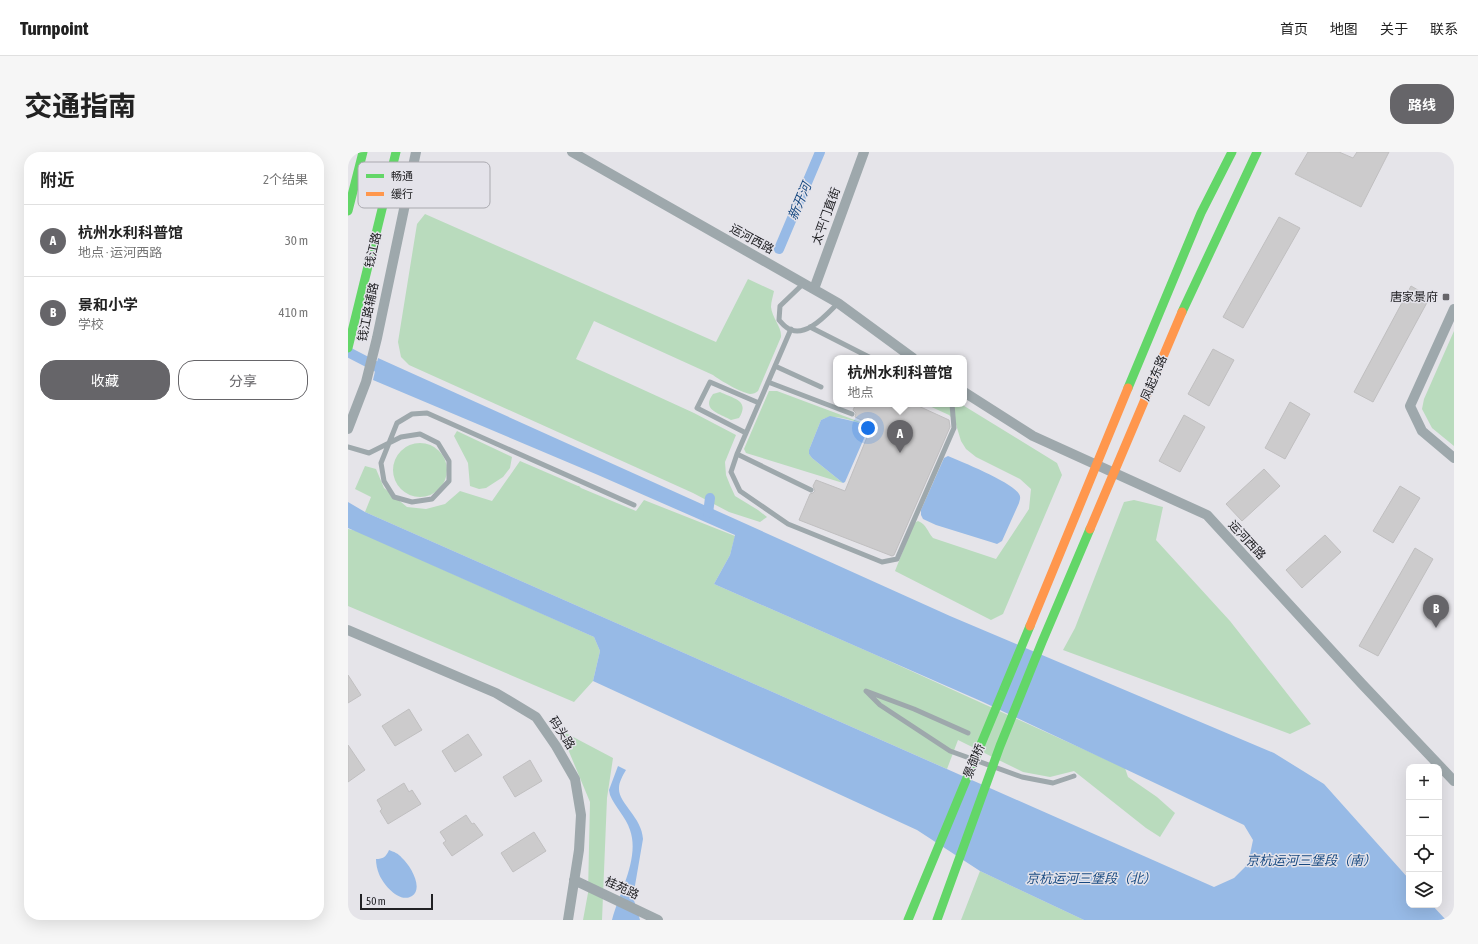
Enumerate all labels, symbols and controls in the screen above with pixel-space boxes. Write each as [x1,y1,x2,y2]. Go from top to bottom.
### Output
text: Turnpoint [20,17,88,39]
text: 首页 [1280,21,1308,37]
text: 地图 [1330,21,1358,37]
text: 关于 [1380,21,1408,37]
text: 联系 [1430,21,1458,37]
button: 路线 [1390,84,1454,124]
text: 交通指南 [24,90,136,122]
legend [358,162,490,208]
text: 附近 [40,170,74,190]
text: 畅通 [391,170,413,182]
text: 2个结果 [263,172,308,187]
water label: 新开河 [785,178,815,222]
street label: 太平门直街 [809,185,843,247]
text: 缓行 [391,188,413,200]
street label: 运河西路 [728,221,776,257]
text: 杭州水利科普馆 [78,224,183,241]
street label: 钱江路 [362,231,384,269]
text: A [50,233,56,248]
text: 30 m [285,233,308,248]
text: 地点 · 运河西路 [78,245,162,260]
street label: 钱江路辅路 [355,281,381,343]
place label: 唐家景府 [1390,290,1438,304]
marker: 唐家景府 [1441,292,1451,302]
text: 景和小学 [78,296,138,313]
text: B [50,305,56,320]
text: 410 m [279,305,308,320]
text: 学校 [78,317,104,332]
street label: 凤起东路 [1138,353,1170,403]
popup [833,355,967,407]
button: 收藏 [40,360,170,400]
button: 分享 [178,360,308,400]
text: 杭州水利科普馆 [847,364,953,381]
text: 地点 [847,385,874,400]
your location [858,418,878,438]
pin: A [887,420,913,453]
street label: 运河西路 [1226,518,1268,562]
pin: B [1423,595,1449,628]
street label: 码头路 [546,714,578,752]
street label: 景御桥 [961,742,987,780]
map controls [1406,764,1442,908]
button: + [1406,764,1442,800]
button: − [1406,800,1442,836]
button: locate [1406,836,1442,872]
water label: 京杭运河三堡段（南） [1246,853,1376,868]
water label: 京杭运河三堡段（北） [1026,871,1156,886]
button: layers [1406,872,1442,908]
street label: 桂苑路 [603,874,641,902]
scale bar [360,892,433,911]
text: 50 m [366,895,386,907]

